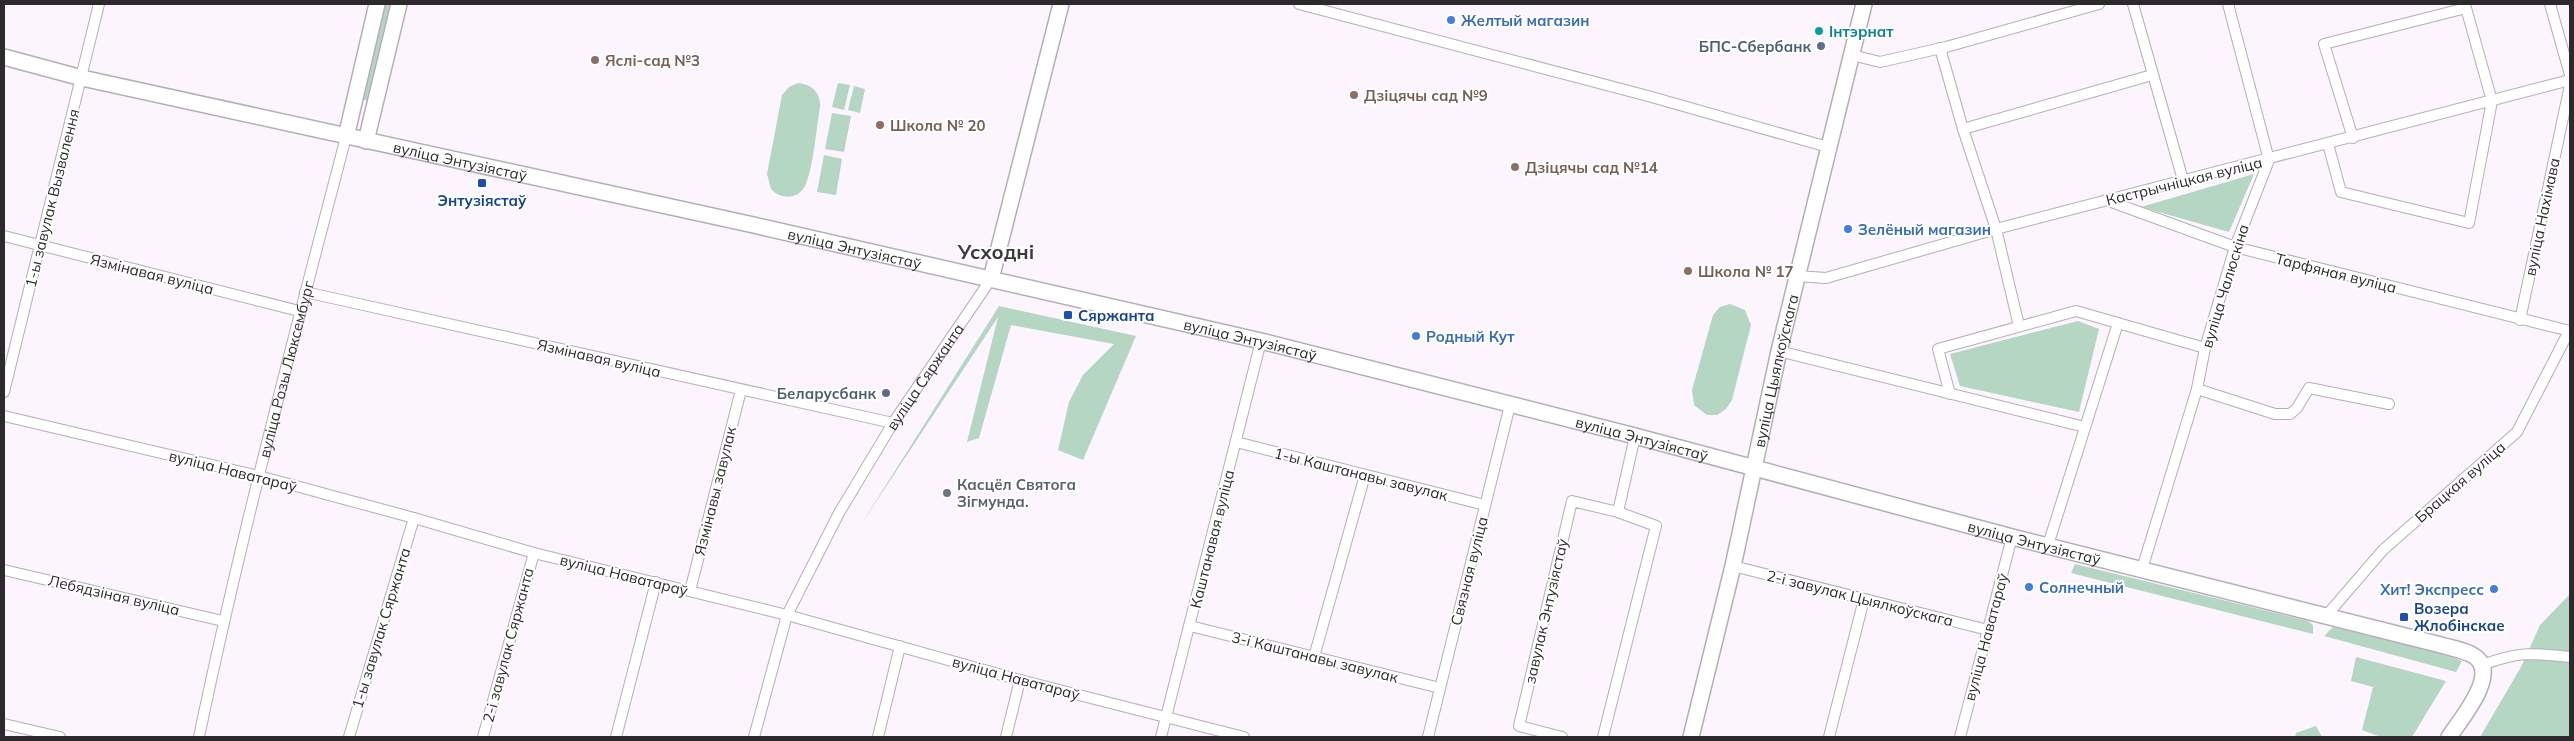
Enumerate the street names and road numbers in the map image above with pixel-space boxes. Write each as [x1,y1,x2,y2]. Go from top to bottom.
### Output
street label: 1-ы завулак Вызвалення [21,107,83,289]
street label: вуліца Энтузіястаў [392,137,529,185]
street label: Кастрычніцкая вуліца [2104,152,2264,210]
street label: вуліца Нахімава [2520,156,2564,278]
street label: вуліца Чалюскіна [2197,222,2253,350]
street label: вуліца Энтузіястаў [786,224,923,273]
street label: Язмінавая вуліца [88,249,216,299]
street label: Тарфяная вуліца [2274,249,2398,297]
street label: вуліца Розы Люксембург [254,278,318,460]
street label: вуліца Цыялкоўскага [1749,292,1802,449]
street label: вуліца Энтузіястаў [1182,314,1319,364]
street label: вуліца Сяржанта [882,320,968,433]
street label: Язмінавая вуліца [535,335,663,381]
street label: вуліца Энтузіястаў [1574,412,1710,465]
street label: Язмінавы завулак [690,424,740,557]
street label: Брацкая вуліца [2411,437,2509,527]
street label: 1-ы Каштанавы завулак [1272,443,1451,505]
street label: вуліца Наватараў [167,446,299,496]
street label: Каштанавая вуліца [1186,468,1238,610]
street label: Связная вуліца [1446,515,1492,627]
street label: вуліца Энтузіястаў [1966,516,2103,568]
street label: завулак Энтузіястаў [1520,537,1572,685]
street label: 1-ы завулак Сяржанта [347,545,415,711]
street label: вуліца Наватараў [558,550,690,600]
street label: 2-і завулак Сяржанта [478,565,538,725]
street label: 2-і завулак Цыялкоўскага [1765,566,1955,630]
street label: Лебядзіная вуліца [46,571,182,619]
street label: вуліца Наватараў [1960,571,2012,703]
street label: 3-і Каштанавы завулак [1230,627,1401,687]
street label: вуліца Наватараў [950,652,1082,704]

